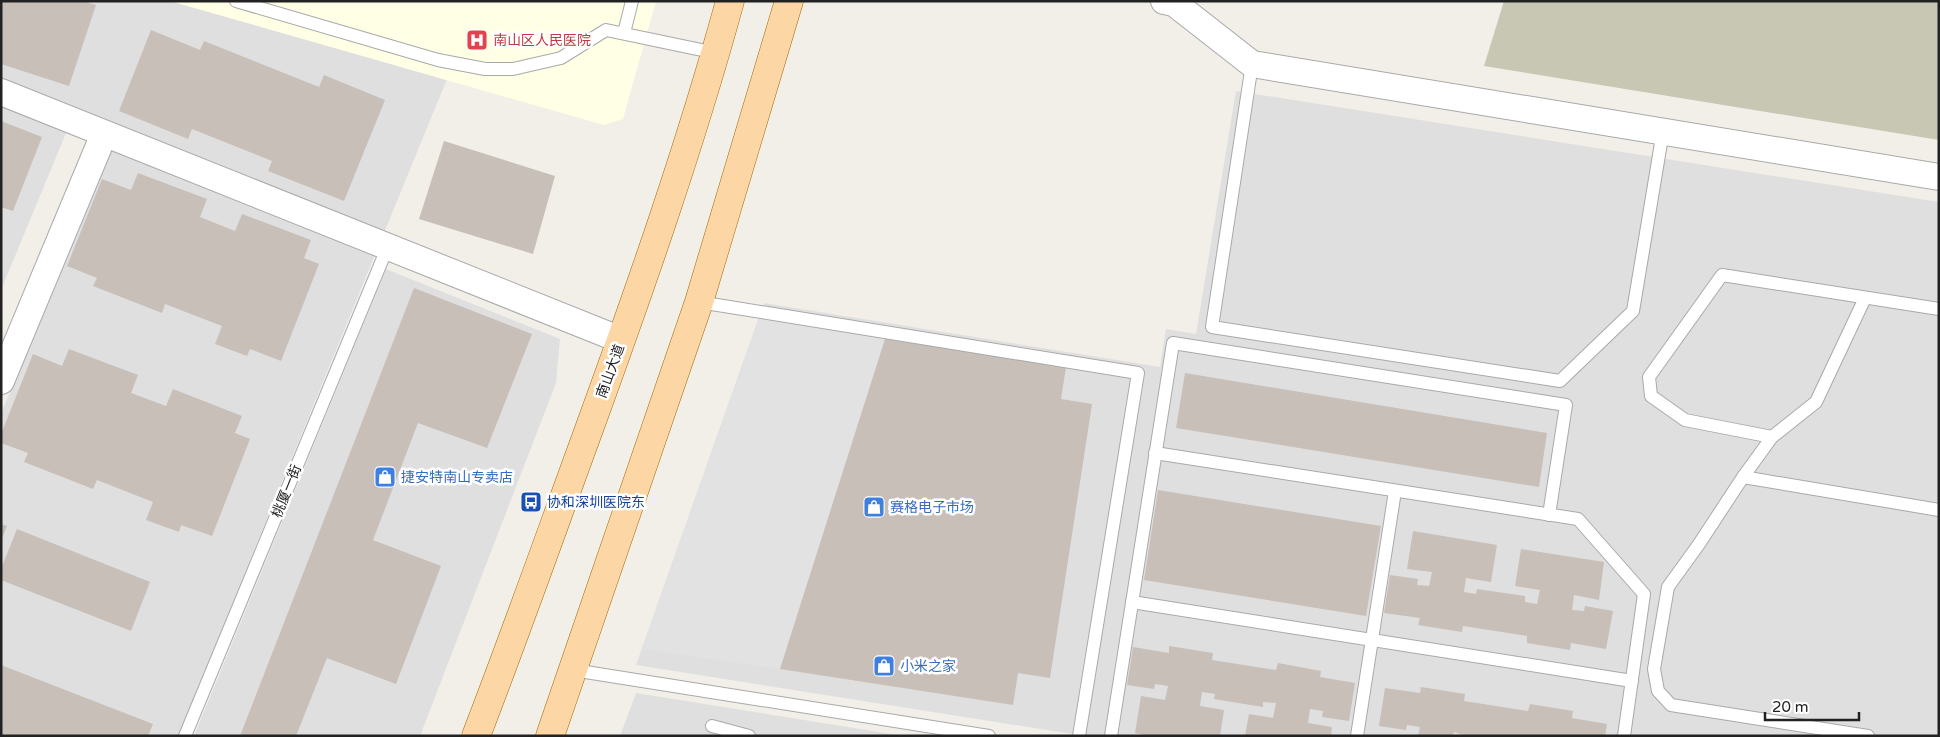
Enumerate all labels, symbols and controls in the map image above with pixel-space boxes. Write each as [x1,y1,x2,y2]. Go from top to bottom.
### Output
hospital icon: 南山区人民医院 [465,28,489,52]
place label: 南山区人民医院 [493,32,591,49]
street label: 南山大道 [593,342,628,400]
street label: 桃厦一街 [268,462,305,520]
shop icon: 捷安特南山专卖店 [373,465,397,489]
place label: 捷安特南山专卖店 [401,469,513,486]
bus stop icon: 协和深圳医院东 [519,490,543,514]
place label: 协和深圳医院东 [547,494,645,511]
shop icon: 赛格电子市场 [862,495,886,519]
place label: 赛格电子市场 [890,499,974,516]
shop icon: 小米之家 [872,654,896,678]
place label: 小米之家 [900,658,956,675]
scale bar [1765,690,1859,722]
text: 20 m [1772,698,1809,716]

